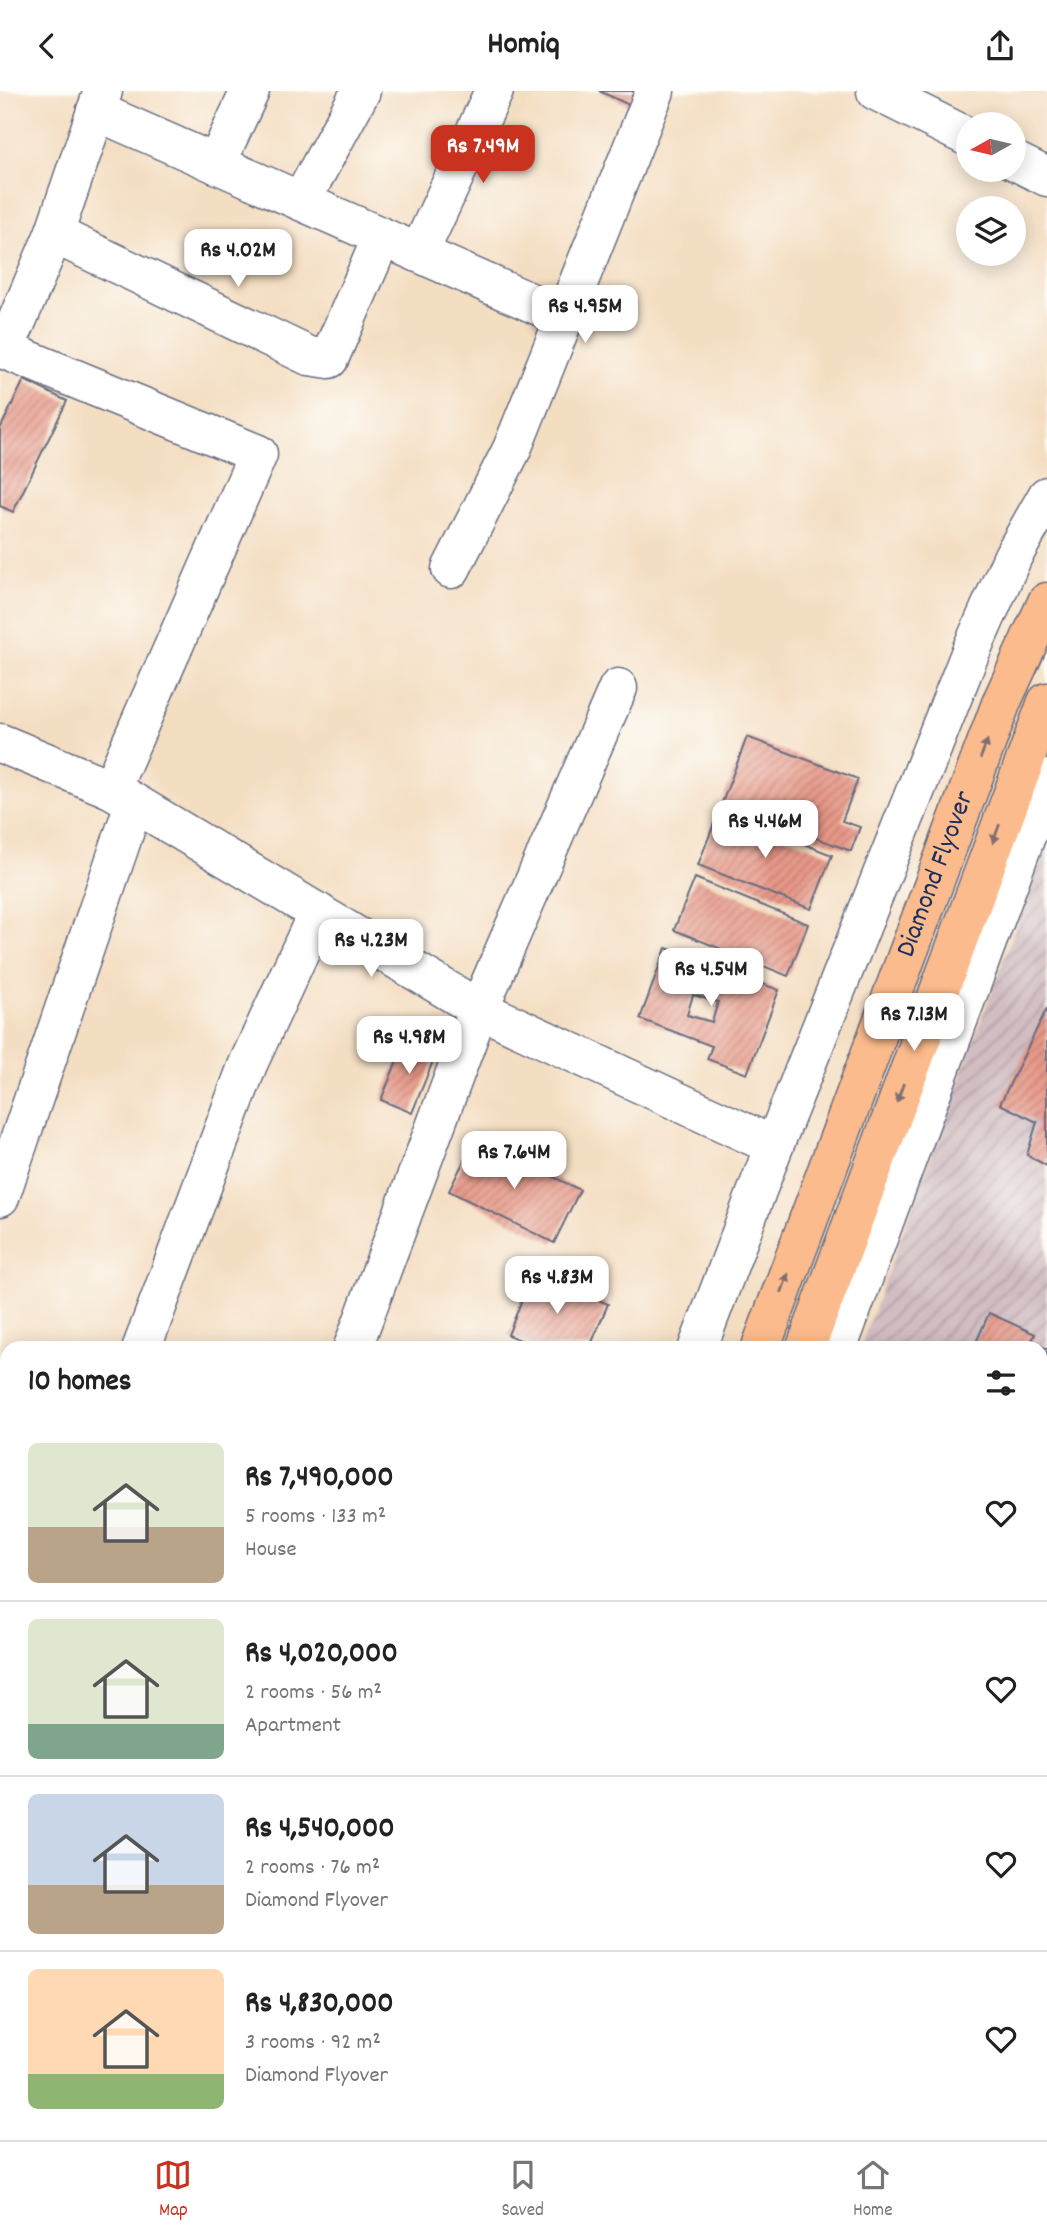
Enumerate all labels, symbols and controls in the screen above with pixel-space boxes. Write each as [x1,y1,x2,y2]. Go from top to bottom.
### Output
text: Homiq [487,23,560,69]
icon: back [28,27,66,65]
icon: share [981,27,1019,65]
north arrow [956,112,1026,182]
map controls [956,112,1026,266]
pin: Rs 7.49M [411,125,555,185]
text: Rs 7.49M [447,131,519,164]
button: layers [956,196,1026,266]
pin: Rs 4.02M [166,229,310,289]
text: Rs 4.02M [200,235,276,268]
pin: Rs 4.95M [513,285,657,345]
text: Rs 4.95M [548,291,622,324]
one-way arrow [979,738,990,759]
street label: Diamond Flyover [888,786,987,963]
pin: Rs 4.46M [693,801,837,860]
text: Rs 4.46M [728,806,802,839]
one-way arrow [991,824,1002,845]
pin: Rs 4.23M [299,919,443,979]
text: Rs 4.23M [334,925,408,958]
pin: Rs 4.54M [639,949,783,1008]
text: Rs 4.54M [674,954,748,987]
pin: Rs 7.13M [842,993,986,1053]
text: Rs 7.13M [880,999,948,1032]
pin: Rs 4.98M [337,1017,481,1076]
text: Rs 4.98M [373,1022,445,1055]
one-way arrow [894,1083,905,1104]
pin: Rs 7.64M [442,1131,586,1191]
text: Rs 7.64M [477,1137,551,1170]
pin: Rs 4.83M [485,1257,629,1316]
text: Rs 4.83M [521,1262,593,1295]
one-way arrow [780,1273,791,1294]
text: 10 homes [28,1362,131,1405]
icon: filters [982,1364,1020,1402]
text: Rs 7,490,000 [245,1458,394,1501]
icon: home [84,1471,168,1555]
icon: heart [982,1494,1020,1532]
text: 5 rooms · 133 m² [245,1501,386,1534]
text: House [245,1534,297,1567]
text: Rs 4,020,000 [245,1634,398,1677]
icon: home [84,1647,168,1731]
icon: heart [982,1670,1020,1708]
text: 2 rooms · 56 m² [245,1677,382,1710]
text: Apartment [245,1710,341,1743]
text: Rs 4,540,000 [245,1809,395,1852]
icon: home [84,1822,168,1906]
icon: heart [982,1845,1020,1883]
text: 2 rooms · 76 m² [245,1852,380,1885]
text: Diamond Flyover [245,1885,388,1918]
text: Rs 4,830,000 [245,1984,394,2027]
icon: home [84,1997,168,2081]
icon: heart [982,2020,1020,2058]
text: 3 rooms · 92 m² [245,2027,381,2060]
text: Diamond Flyover [245,2060,388,2093]
tab: Map [154,2156,192,2225]
tab: Saved [501,2156,544,2225]
tab: Home [853,2156,893,2225]

